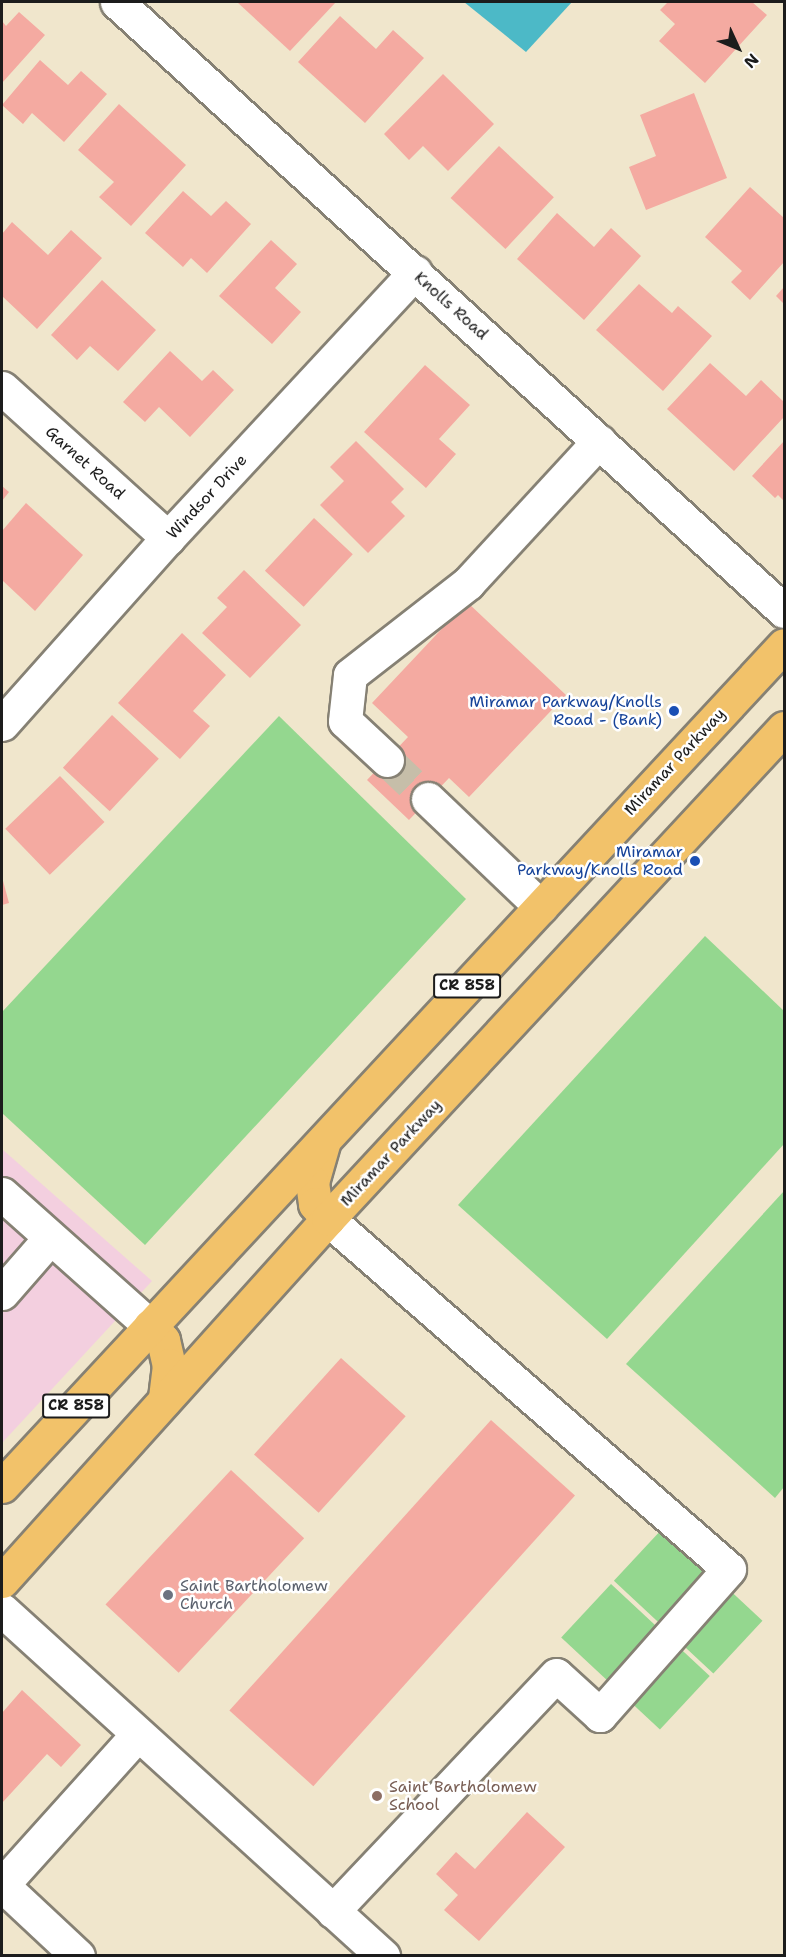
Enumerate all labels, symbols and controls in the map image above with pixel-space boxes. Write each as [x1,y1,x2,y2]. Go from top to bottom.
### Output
north arrow [708,18,768,78]
text: N [739,49,763,73]
street label: Knolls Road [410,268,492,344]
street label: Garnet Road [41,422,129,504]
street label: Windsor Drive [163,451,251,543]
place label: Miramar Parkway/Knolls Road - (Bank) [469,692,662,730]
marker: Miramar Parkway/Knolls Road - (Bank) [667,704,681,718]
street label: Miramar Parkway [621,705,729,819]
place label: Miramar Parkway/Knolls Road [517,842,683,880]
marker: Miramar Parkway/Knolls Road [688,854,702,868]
road number: CR 858 [432,974,502,998]
street label: Miramar Parkway [337,1096,445,1210]
road number: CR 858 [42,1394,110,1418]
place label: Saint Bartholomew Church [180,1576,328,1614]
marker: Saint Bartholomew Church [161,1588,175,1602]
place label: Saint Bartholomew School [389,1777,537,1815]
marker: Saint Bartholomew School [370,1789,384,1803]

